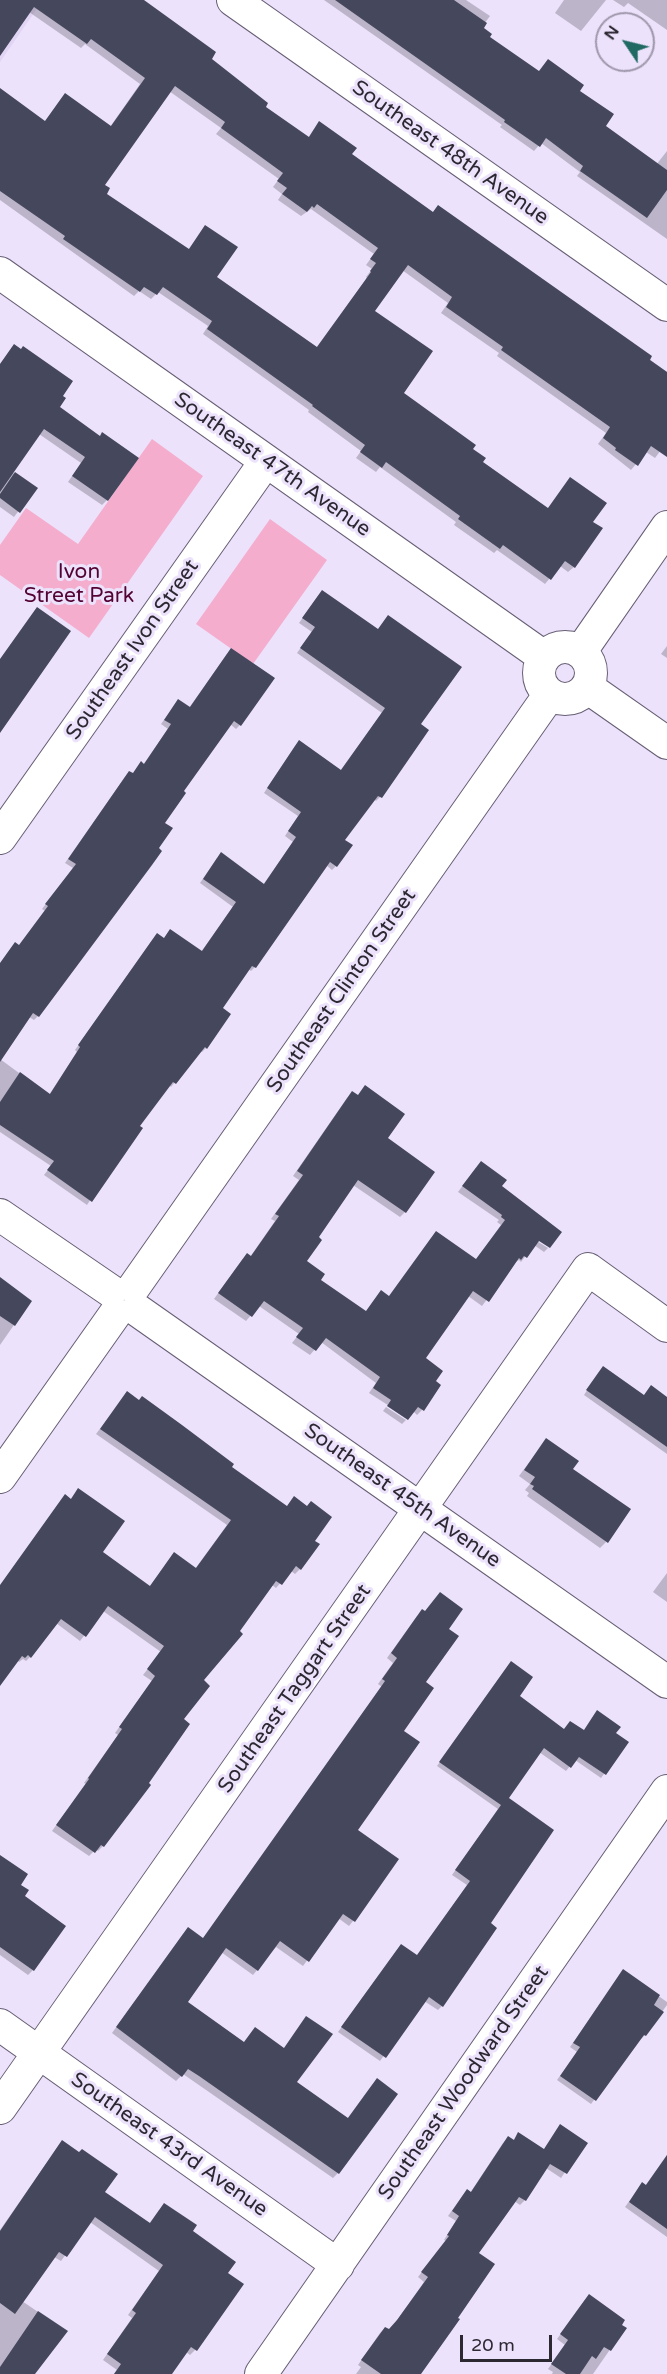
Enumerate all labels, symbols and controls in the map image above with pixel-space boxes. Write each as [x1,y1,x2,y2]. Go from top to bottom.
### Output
north arrow [595,12,655,72]
text: N [600,22,624,44]
street label: Southeast 48th Avenue [347,75,553,231]
street label: Southeast 47th Avenue [169,387,375,543]
street label: Southeast Ivon Street [61,555,205,745]
park label: Ivon Street Park [24,559,134,609]
street label: Southeast Clinton Street [262,884,422,1098]
street label: Southeast 45th Avenue [299,1418,505,1574]
street label: Southeast Taggart Street [213,1580,377,1798]
street label: Southeast Woodward Street [373,1961,555,2205]
street label: Southeast 43rd Avenue [66,2067,272,2223]
scale bar [463,2323,554,2361]
text: 20 m [471,2334,515,2356]

